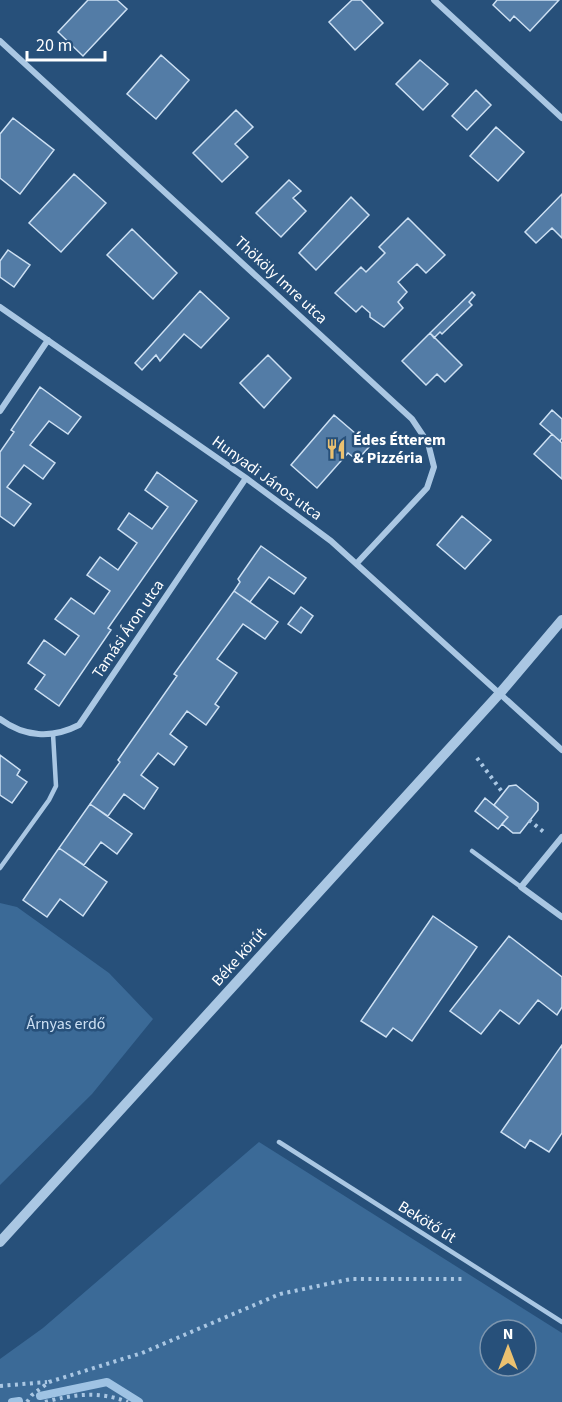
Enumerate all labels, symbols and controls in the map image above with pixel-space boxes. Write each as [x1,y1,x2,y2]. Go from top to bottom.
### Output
scale bar [27,24,105,62]
text: 20 m [36,33,72,58]
street label: Thököly Imre utca [230,231,332,329]
place label: Édes Étterem & Pizzéria [353,429,446,469]
street label: Hunyadi János utca [207,431,327,525]
restaurant icon: Édes Étterem & Pizzéria [324,437,348,461]
street label: Tamási Áron utca [87,575,169,683]
street label: Béke körút [207,922,272,991]
park label: Árnyas erdő [26,1013,106,1035]
street label: Bekötő út [394,1196,461,1249]
north arrow [478,1318,538,1378]
text: N [503,1323,513,1345]

